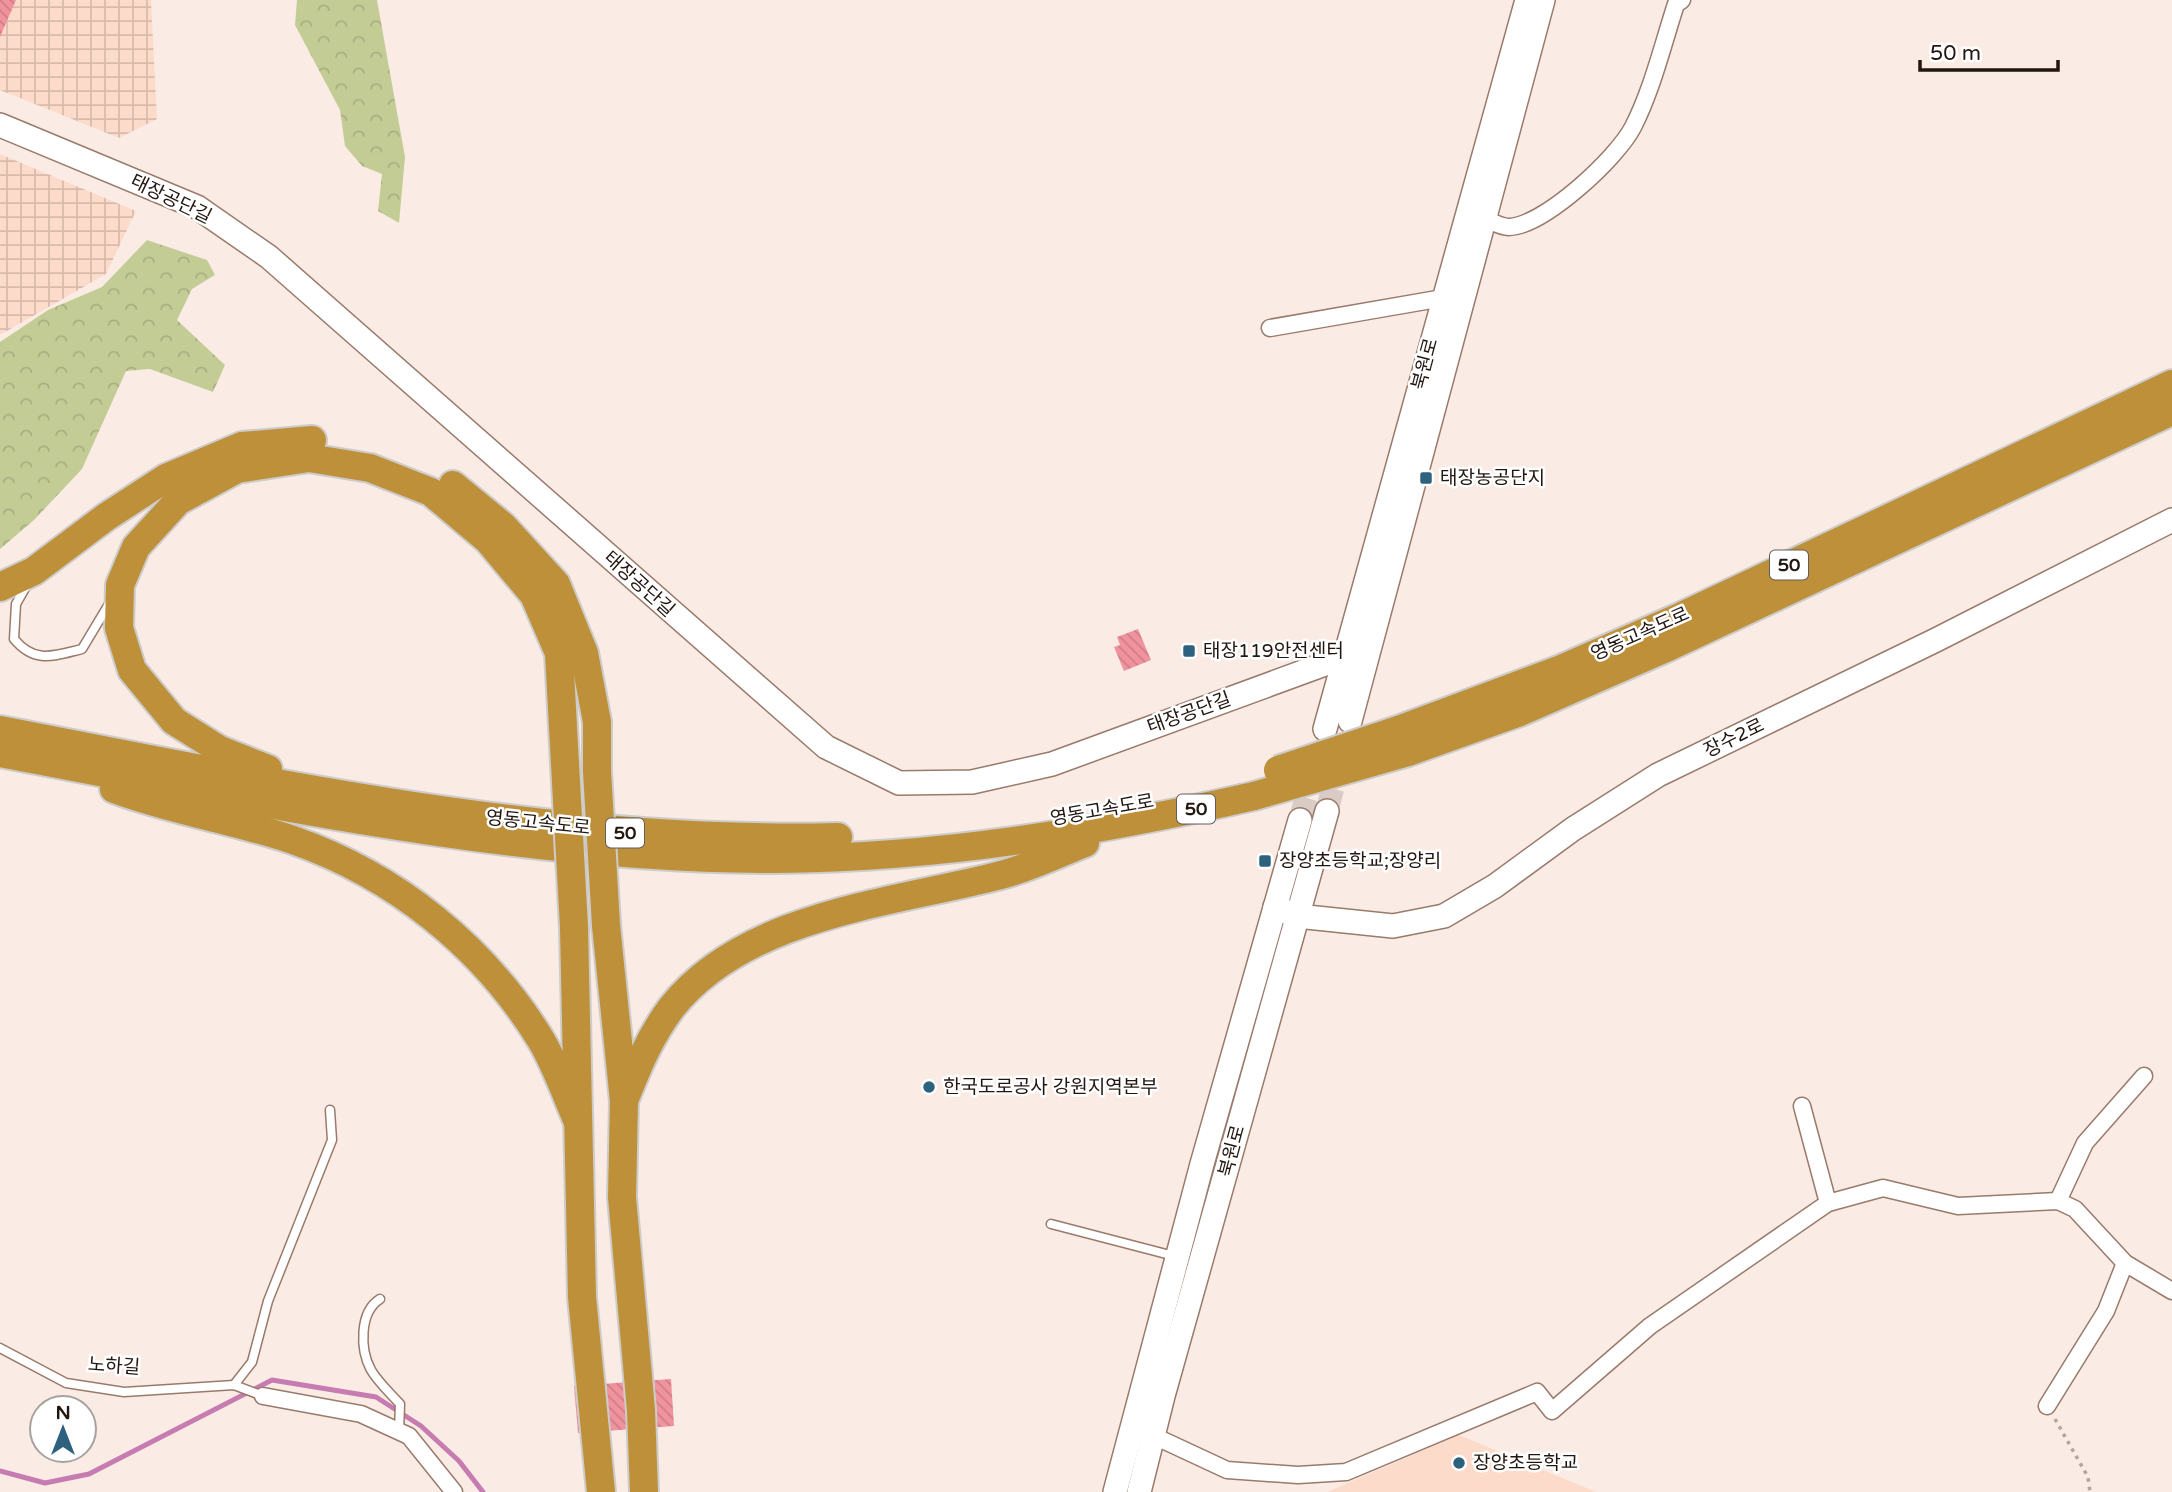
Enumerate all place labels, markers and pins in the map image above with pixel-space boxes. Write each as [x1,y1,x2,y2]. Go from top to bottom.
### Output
place label: 태장농공단지 [1440,467,1545,489]
marker: 태장농공단지 [1418,470,1434,486]
place label: 태장119안전센터 [1203,640,1344,662]
marker: 태장119안전센터 [1181,643,1197,659]
place label: 장양초등학교;장양리 [1279,850,1441,872]
marker: 장양초등학교;장양리 [1257,853,1273,869]
place label: 한국도로공사 강원지역본부 [943,1076,1158,1098]
marker: 한국도로공사 강원지역본부 [921,1079,937,1095]
place label: 장양초등학교 [1473,1452,1578,1474]
marker: 장양초등학교 [1451,1455,1467,1471]

